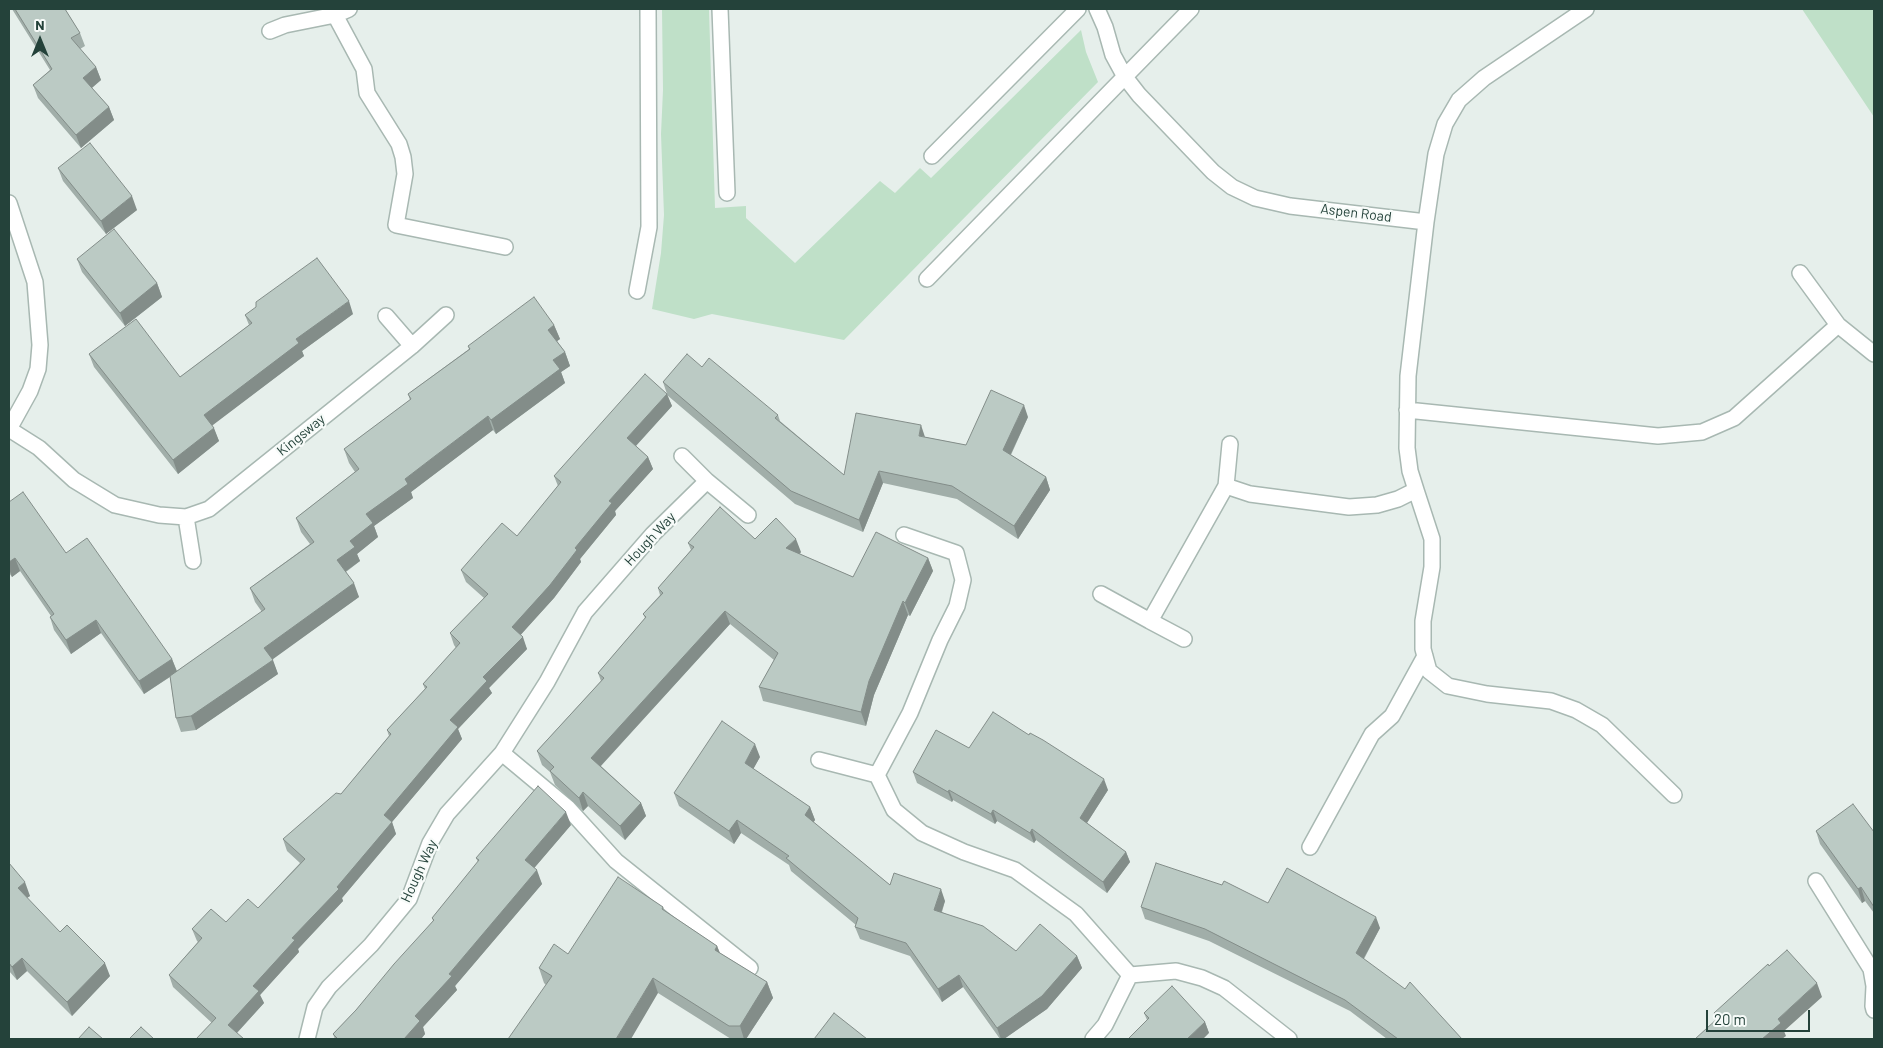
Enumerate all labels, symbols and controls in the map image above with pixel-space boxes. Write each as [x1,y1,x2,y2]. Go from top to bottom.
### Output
north arrow [15,15,65,65]
text: N [35,16,45,33]
street label: Aspen Road [1319,200,1393,226]
street label: Kingsway [274,411,328,459]
street label: Hough Way [621,509,679,569]
street label: Hough Way [397,837,441,905]
scale bar [1708,1000,1812,1032]
text: 20 m [1714,1010,1746,1028]

